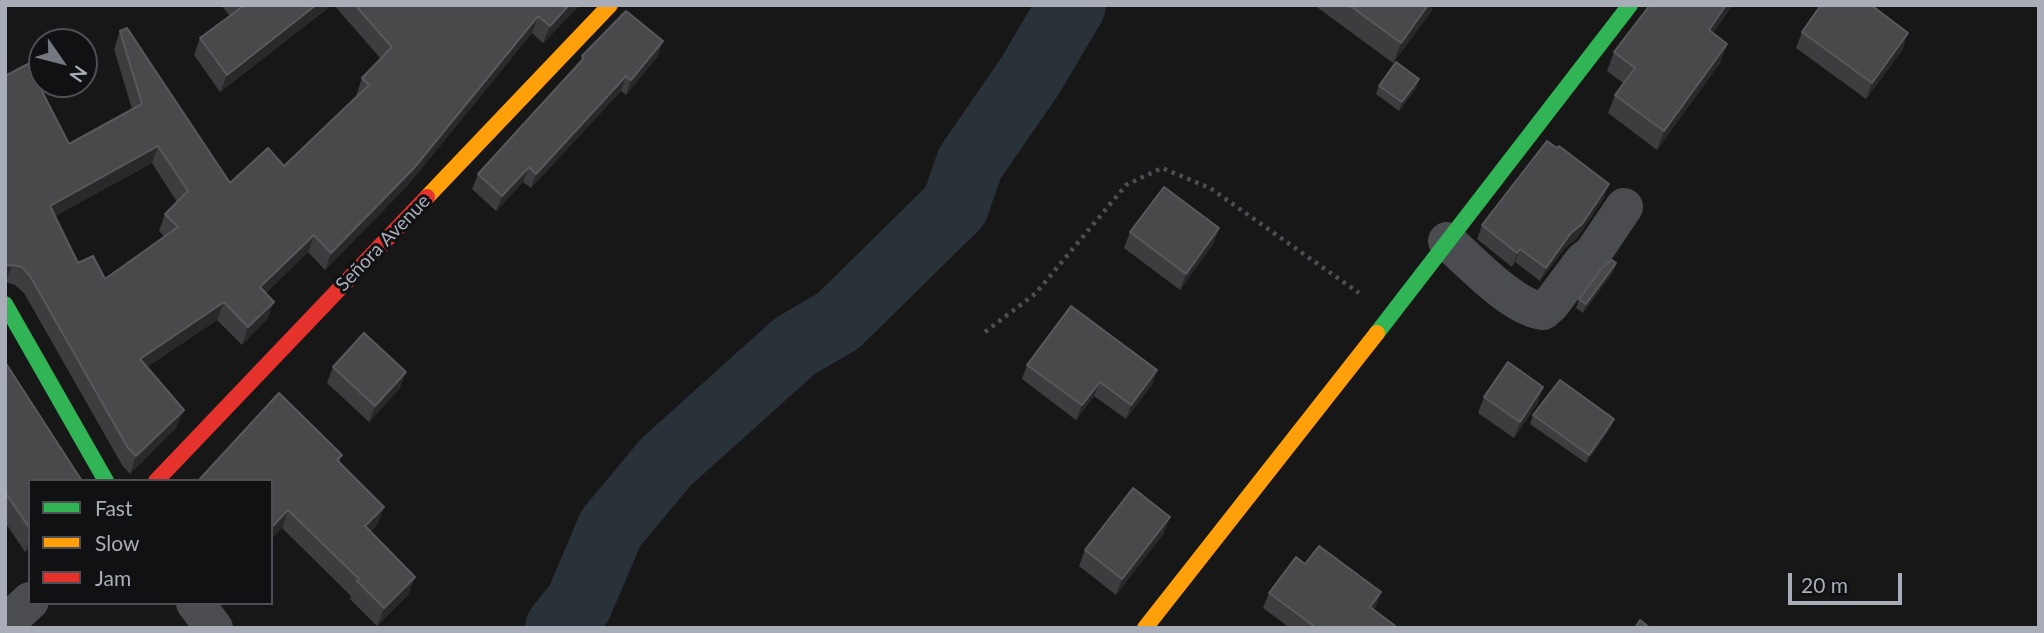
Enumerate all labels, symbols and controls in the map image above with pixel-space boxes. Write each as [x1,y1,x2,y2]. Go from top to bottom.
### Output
north arrow [28,28,98,98]
text: N [65,62,93,87]
street label: Señora Avenue [331,190,435,296]
legend [28,479,273,605]
text: Fast [95,495,132,520]
text: Slow [95,530,139,555]
scale bar [1792,560,1906,604]
text: Jam [95,565,131,590]
text: 20 m [1801,572,1848,597]

